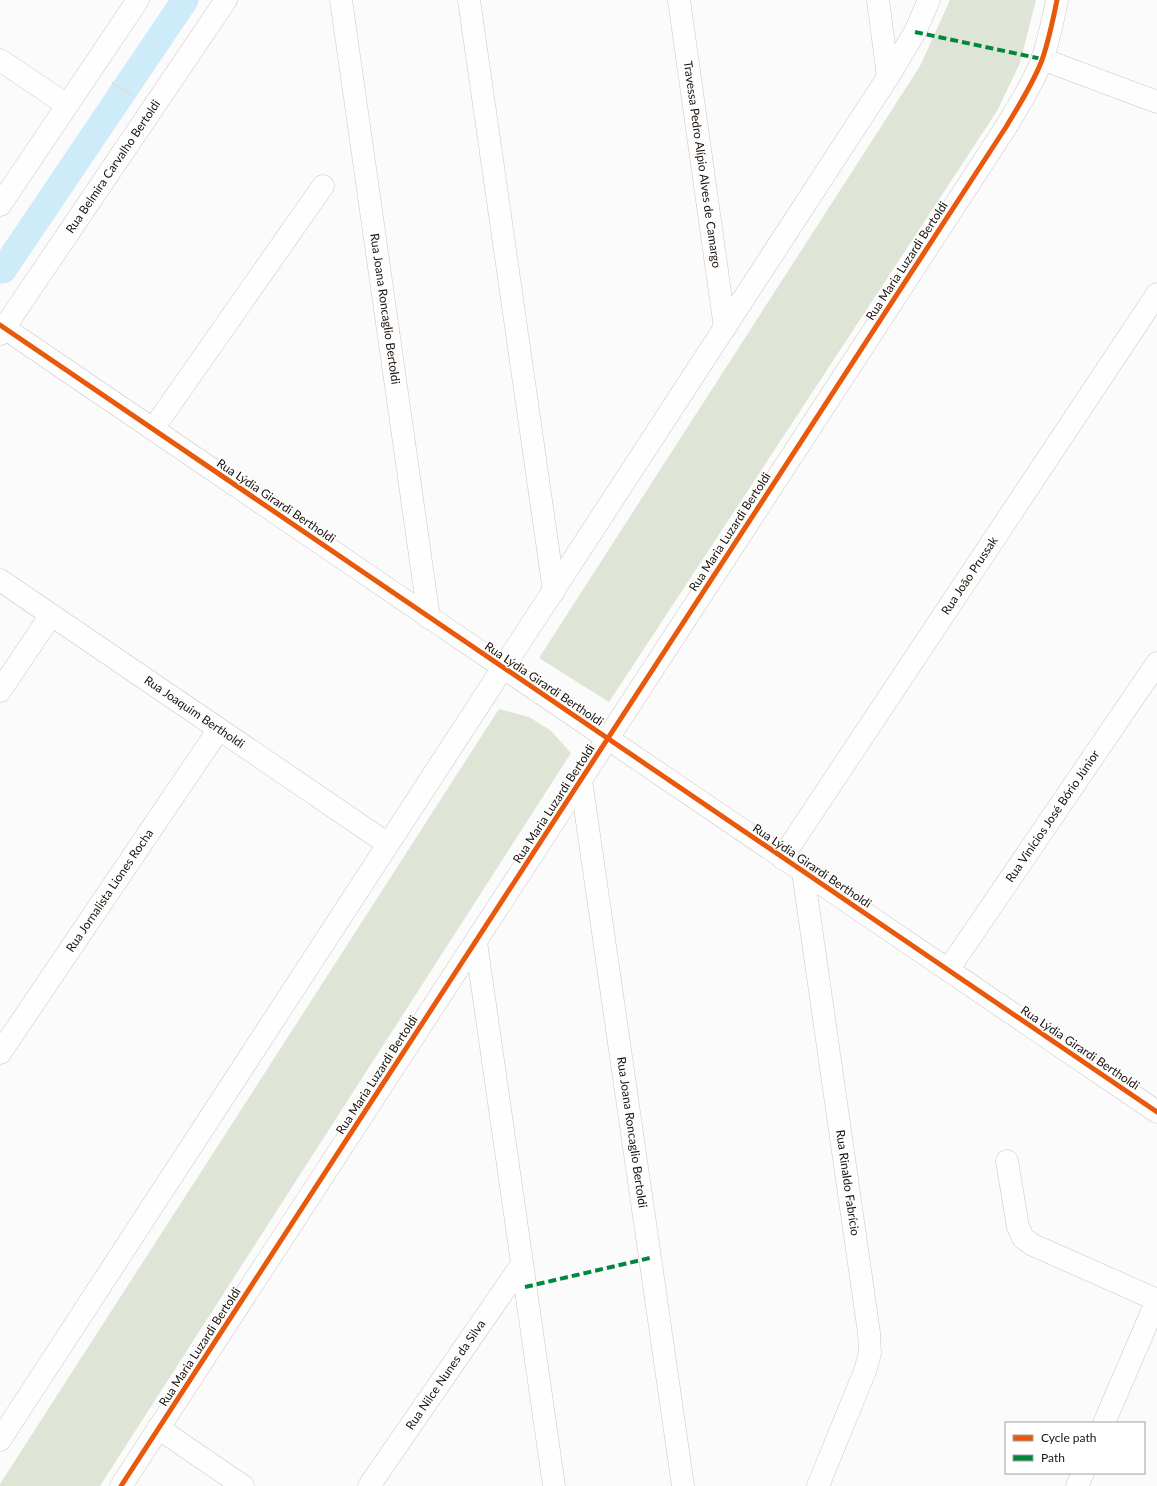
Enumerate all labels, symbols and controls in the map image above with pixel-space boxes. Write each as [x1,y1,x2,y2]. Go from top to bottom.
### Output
street label: Travessa Pedro Alípio Alves de Camargo [681,60,725,269]
street label: Rua Belmira Carvalho Bertoldi [62,97,163,236]
street label: Rua Maria Luzardi Bertoldi [862,198,951,323]
street label: Rua Joana Roncaglio Bertoldi [367,232,404,385]
street label: Rua Lýdia Girardi Bertholdi [214,455,339,546]
street label: Rua Maria Luzardi Bertoldi [685,469,774,594]
street label: Rua João Prussak [938,533,1001,617]
street label: Rua Lýdia Girardi Bertholdi [482,638,607,729]
street label: Rua Joaquim Bertholdi [141,672,248,751]
street label: Rua Maria Luzardi Bertoldi [509,741,598,866]
street label: Rua Vinícios José Bório Júnior [1002,747,1103,885]
street label: Rua Lýdia Girardi Bertholdi [750,820,875,911]
street label: Rua Jornalista Liones Rocha [62,826,156,955]
street label: Rua Lýdia Girardi Bertholdi [1018,1002,1143,1093]
street label: Rua Maria Luzardi Bertoldi [332,1012,421,1137]
street label: Rua Joana Roncaglio Bertoldi [614,1056,651,1209]
street label: Rua Rinaldo Fabrício [833,1129,863,1237]
street label: Rua Maria Luzardi Bertoldi [155,1284,244,1409]
street label: Rua Nilce Nunes da Silva [402,1317,488,1432]
legend [1005,1422,1145,1474]
text: Cycle path [1041,1430,1096,1445]
text: Path [1041,1450,1065,1465]

